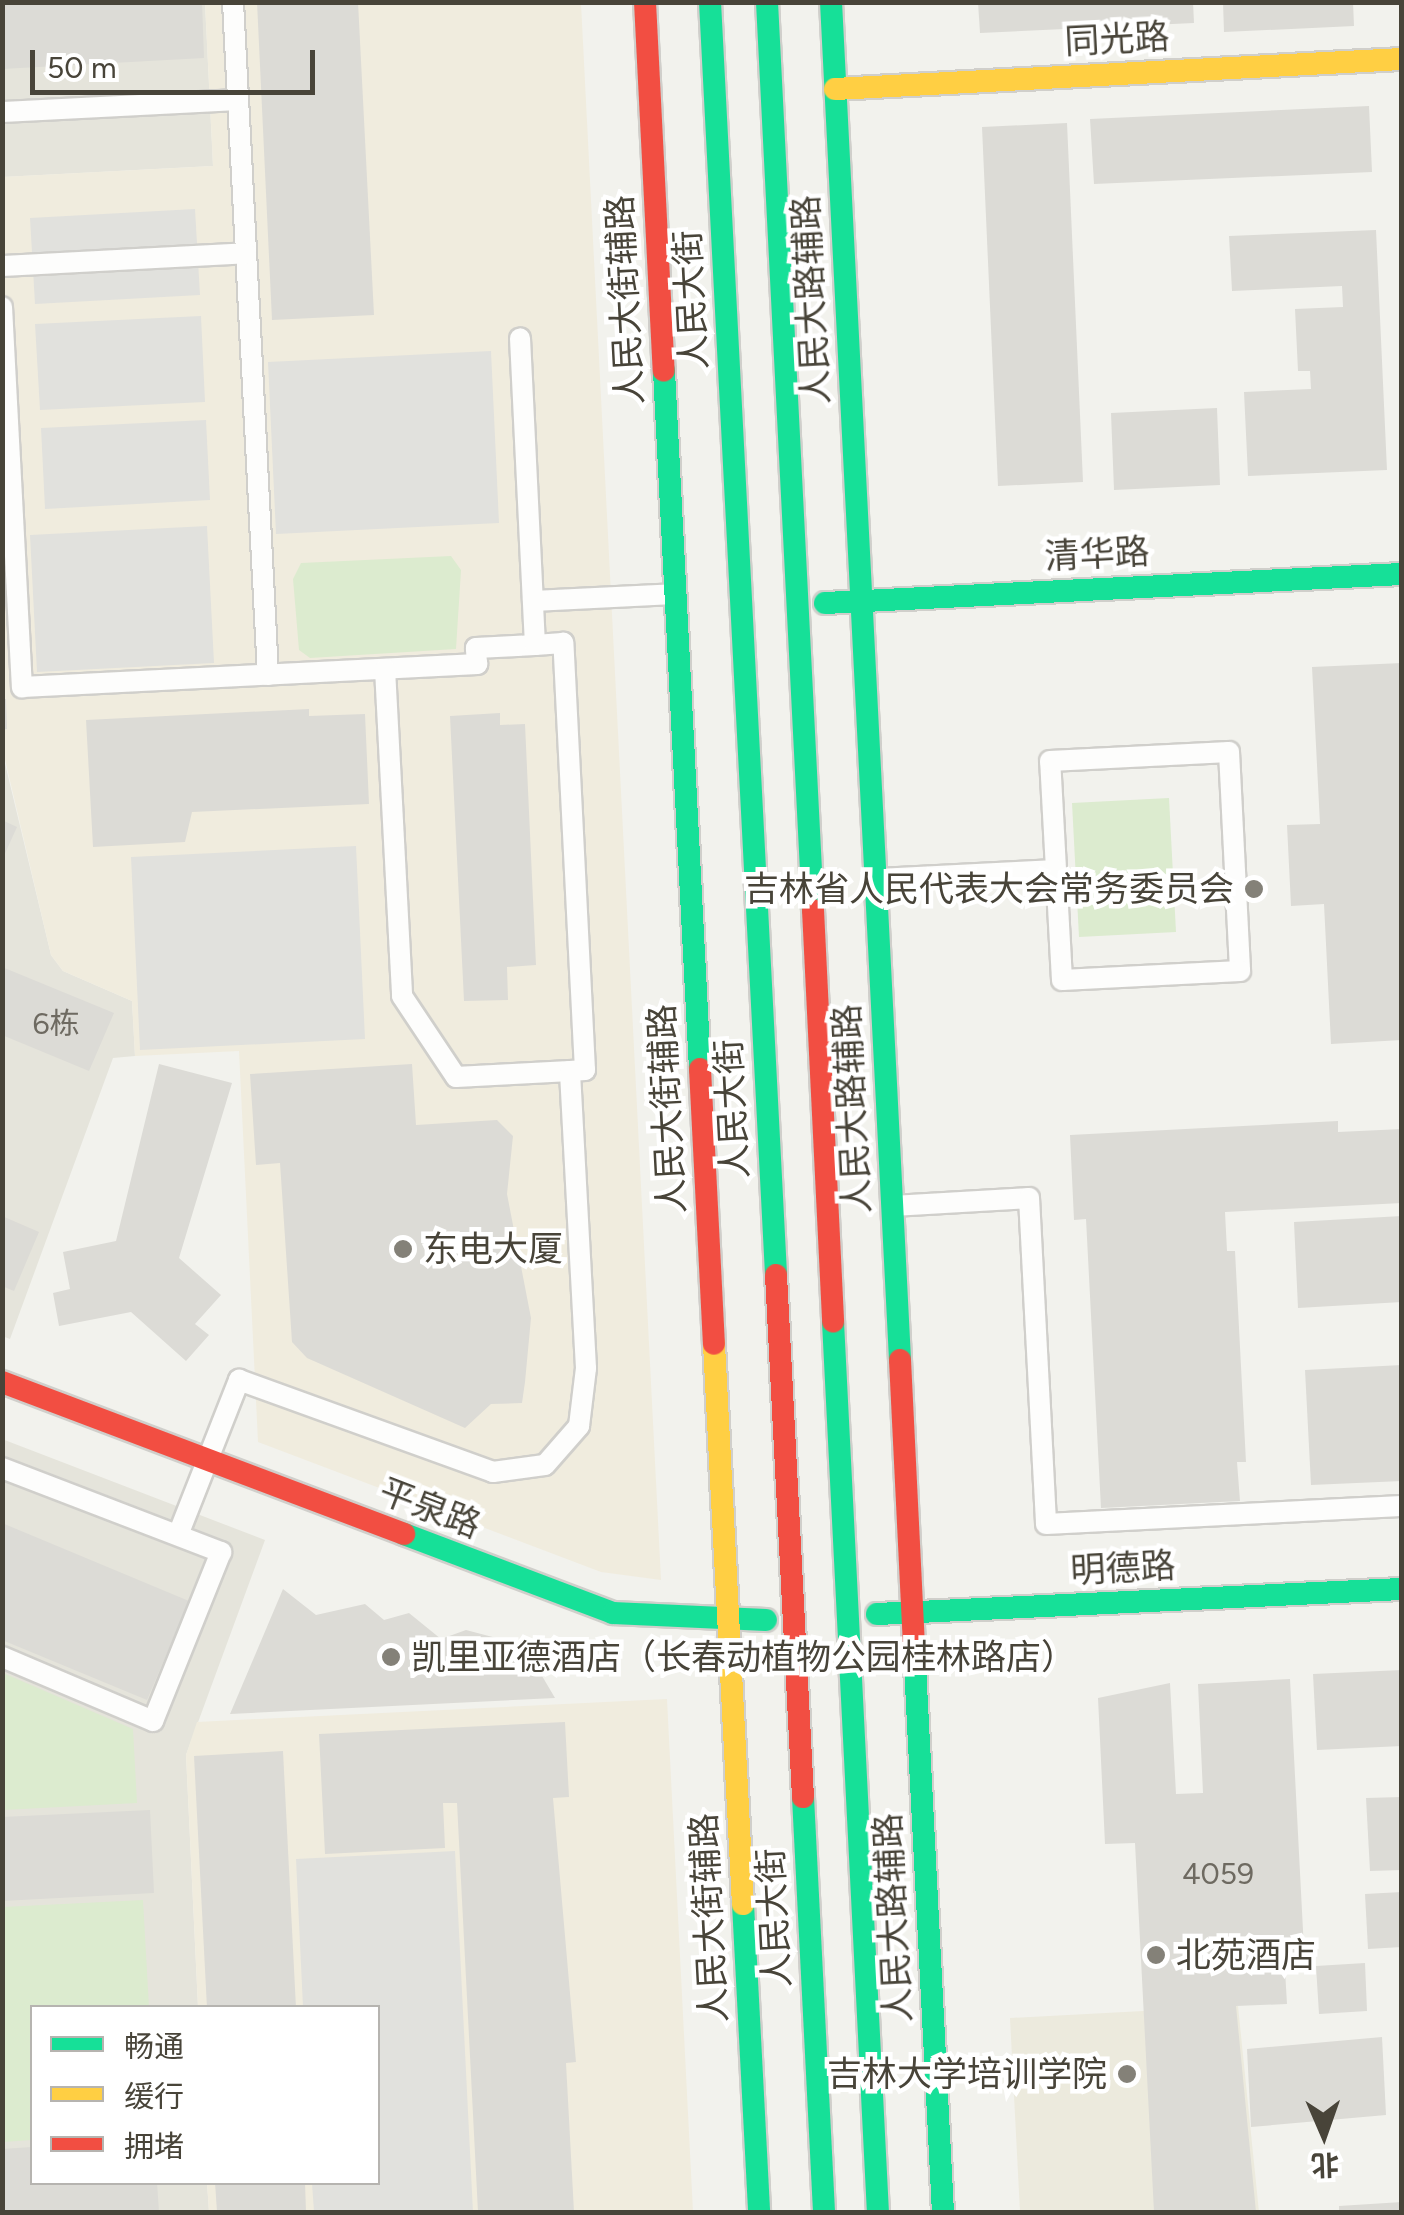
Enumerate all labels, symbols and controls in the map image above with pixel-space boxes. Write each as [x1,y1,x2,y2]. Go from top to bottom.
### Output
street label: 同光路 [1063,15,1171,63]
scale bar [35,30,320,92]
text: 50 m [47,49,116,86]
street label: 人民大街辅路 [599,194,651,406]
street label: 人民大路辅路 [785,194,837,406]
street label: 人民大街 [666,229,716,371]
street label: 清华路 [1043,530,1151,578]
place label: 吉林省人民代表大会常务委员会 [744,868,1234,910]
marker: 吉林省人民代表大会常务委员会 [1243,878,1265,900]
street label: 人民大街辅路 [641,1003,693,1215]
street label: 人民大路辅路 [826,1003,878,1215]
house number: 6栋 [33,1006,79,1042]
street label: 人民大街 [707,1038,757,1180]
place label: 东电大厦 [423,1228,563,1270]
marker: 东电大厦 [392,1238,414,1260]
street label: 平泉路 [373,1470,487,1546]
street label: 明德路 [1069,1544,1177,1592]
place label: 凯里亚德酒店（长春动植物公园桂林路店） [411,1636,1076,1678]
marker: 凯里亚德酒店（长春动植物公园桂林路店） [380,1646,402,1668]
street label: 人民大街辅路 [683,1812,735,2024]
street label: 人民大路辅路 [867,1812,919,2024]
street label: 人民大街 [749,1847,799,1989]
house number: 4059 [1182,1856,1254,1892]
place label: 北苑酒店 [1176,1934,1316,1976]
marker: 北苑酒店 [1145,1944,1167,1966]
legend [30,2005,380,2185]
text: 畅通 [124,2028,184,2065]
place label: 吉林大学培训学院 [827,2053,1107,2095]
marker: 吉林大学培训学院 [1116,2063,1138,2085]
text: 缓行 [124,2078,184,2115]
north arrow [1274,2085,1374,2185]
text: 拥堵 [124,2128,184,2165]
text: 北 [1310,2148,1340,2182]

